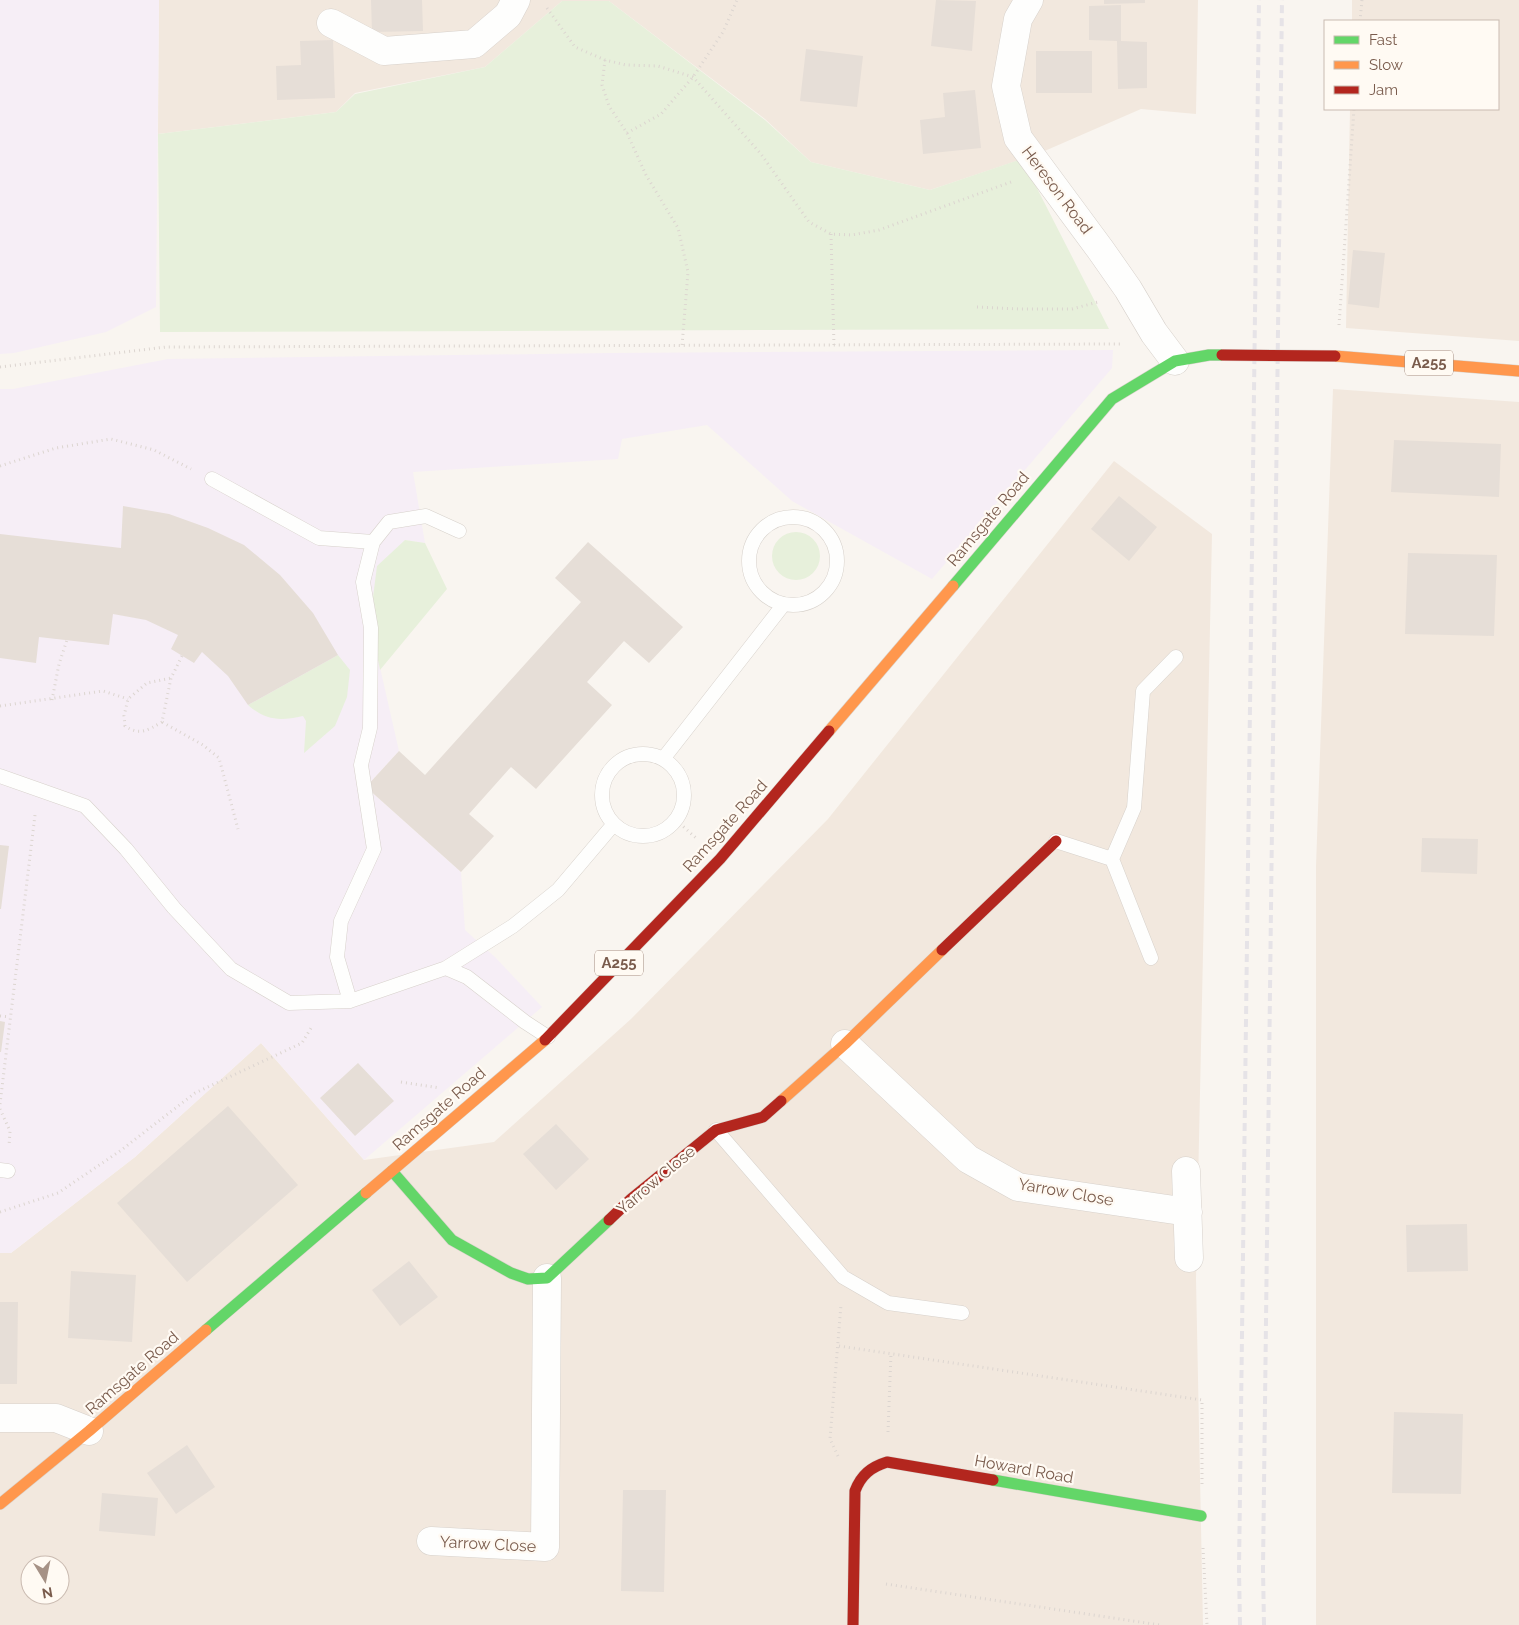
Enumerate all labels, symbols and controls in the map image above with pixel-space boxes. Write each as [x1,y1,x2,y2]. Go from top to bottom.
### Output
legend [1324,20,1499,110]
text: Fast [1369,31,1397,49]
text: Slow [1369,56,1403,74]
text: Jam [1369,81,1398,99]
street label: Hereson Road [1018,142,1096,238]
road number: A255 [1405,350,1453,376]
street label: Ramsgate Road [943,468,1033,570]
street label: Ramsgate Road [679,776,771,876]
road number: A255 [595,950,643,976]
street label: Ramsgate Road [389,1063,489,1155]
street label: Yarrow Close [613,1142,699,1218]
street label: Yarrow Close [1017,1174,1115,1210]
street label: Ramsgate Road [82,1327,182,1419]
street label: Howard Road [973,1451,1075,1487]
street label: Yarrow Close [439,1532,537,1556]
north arrow [20,1555,70,1605]
text: N [41,1584,54,1602]

